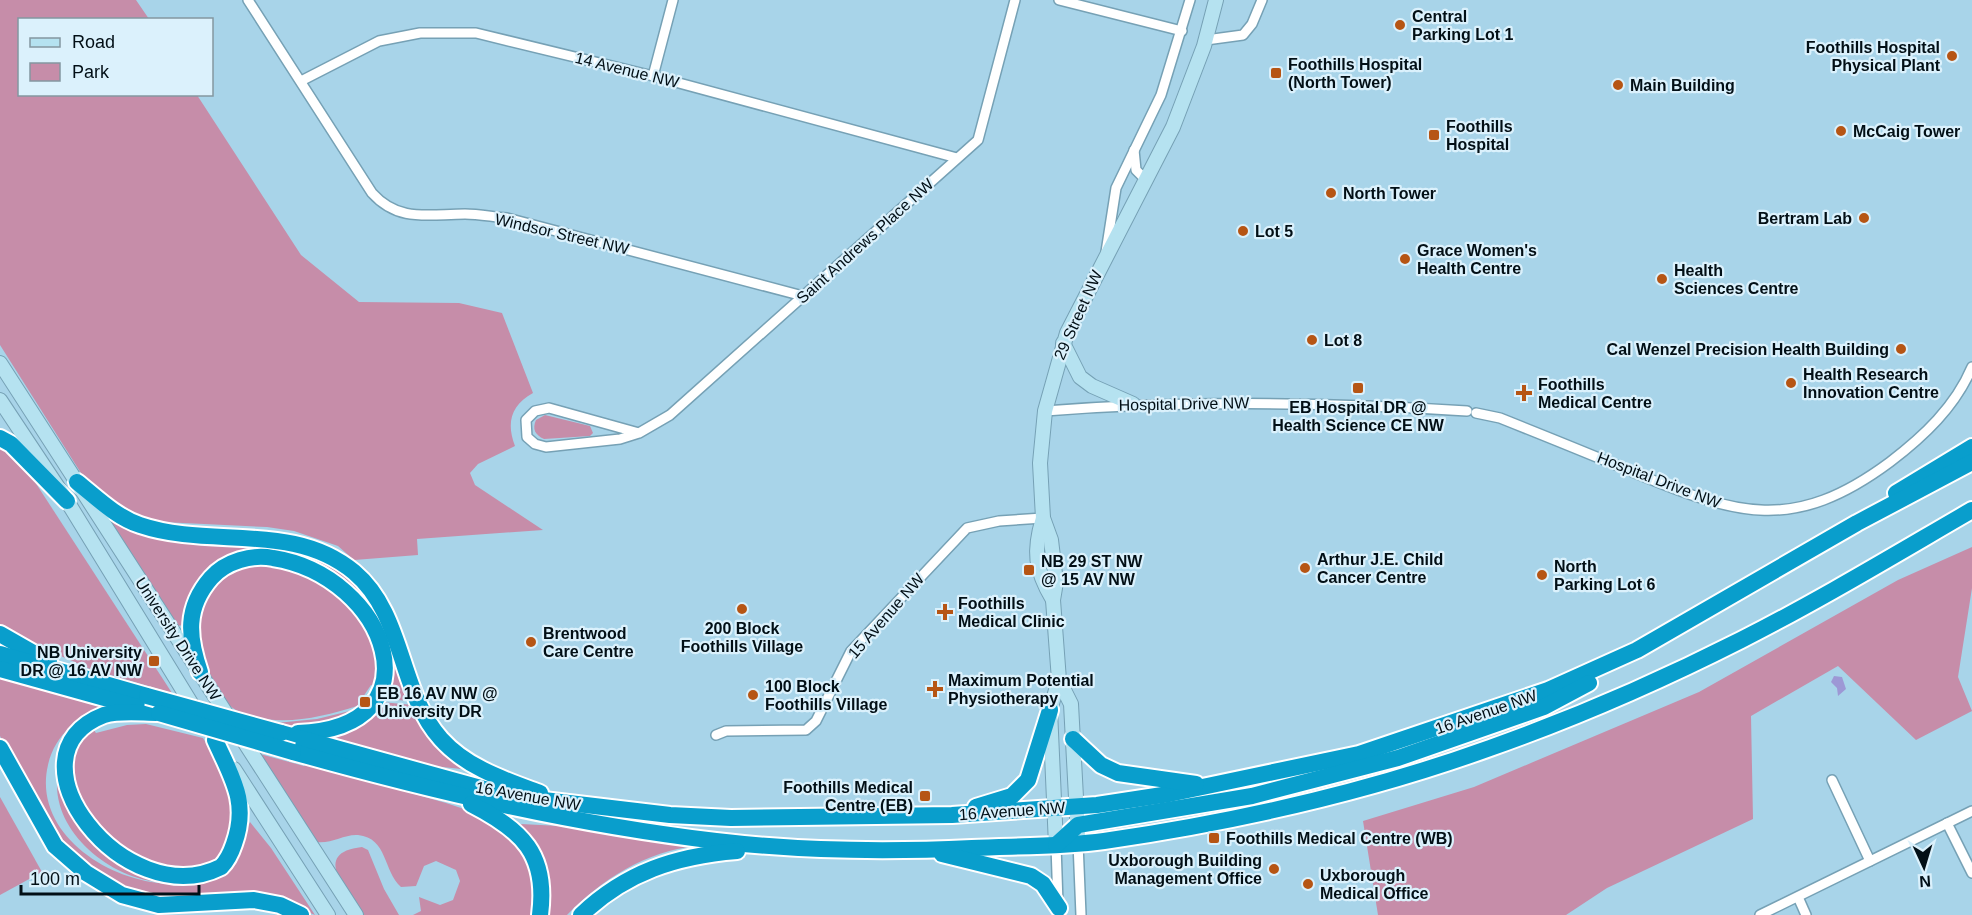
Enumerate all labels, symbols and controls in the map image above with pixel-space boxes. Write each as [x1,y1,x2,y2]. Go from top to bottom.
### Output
place label: Central Parking Lot 1 [1412,8,1513,43]
legend [18,18,213,96]
marker: Central Parking Lot 1 [1393,18,1407,32]
text: Road [72,32,115,52]
place label: Foothills Hospital Physical Plant [1806,39,1941,74]
street label: 14 Avenue NW [573,49,682,91]
marker: Foothills Hospital Physical Plant [1945,49,1959,63]
place label: Foothills Hospital (North Tower) [1288,56,1422,91]
text: Park [72,62,110,82]
marker: Foothills Hospital (North Tower) [1269,66,1283,80]
place label: Main Building [1630,77,1735,94]
marker: Main Building [1611,78,1625,92]
place label: Foothills Hospital [1446,118,1513,153]
place label: McCaig Tower [1853,123,1960,140]
marker: McCaig Tower [1834,124,1848,138]
marker: Foothills Hospital [1427,128,1441,142]
street label: Saint Andrews Place NW [793,175,937,307]
place label: North Tower [1343,185,1436,202]
marker: North Tower [1324,186,1338,200]
street label: Windsor Street NW [493,210,631,258]
place label: Bertram Lab [1758,210,1852,227]
marker: Bertram Lab [1857,211,1871,225]
place label: Lot 5 [1255,223,1293,240]
marker: Lot 5 [1236,224,1250,238]
place label: Grace Women's Health Centre [1417,242,1537,277]
marker: Grace Women's Health Centre [1398,252,1412,266]
place label: Health Sciences Centre [1674,262,1799,297]
street label: 29 Street NW [1051,267,1106,362]
marker: Health Sciences Centre [1655,272,1669,286]
place label: Lot 8 [1324,332,1362,349]
marker: Lot 8 [1305,333,1319,347]
place label: Cal Wenzel Precision Health Building [1607,341,1889,358]
marker: Cal Wenzel Precision Health Building [1894,342,1908,356]
place label: Health Research Innovation Centre [1803,366,1939,401]
place label: Foothills Medical Centre [1538,376,1652,411]
marker: Health Research Innovation Centre [1784,376,1798,390]
marker: EB Hospital DR @ Health Science CE NW [1351,381,1365,395]
marker: Foothills Medical Centre [1515,384,1533,402]
street label: Hospital Drive NW [1119,394,1250,414]
place label: EB Hospital DR @ Health Science CE NW [1272,399,1445,434]
street label: Hospital Drive NW [1595,449,1724,512]
place label: Arthur J.E. Child Cancer Centre [1317,551,1443,586]
place label: NB 29 ST NW @ 15 AV NW [1041,553,1143,588]
place label: North Parking Lot 6 [1554,558,1655,593]
marker: Arthur J.E. Child Cancer Centre [1298,561,1312,575]
marker: NB 29 ST NW @ 15 AV NW [1022,563,1036,577]
marker: North Parking Lot 6 [1535,568,1549,582]
street label: 15 Avenue NW [845,570,928,662]
street label: University Drive NW [132,574,225,704]
place label: Foothills Medical Clinic [958,595,1065,630]
marker: 200 Block Foothills Village [735,602,749,616]
marker: Foothills Medical Clinic [936,603,954,621]
place label: 200 Block Foothills Village [681,620,803,655]
place label: Brentwood Care Centre [543,625,634,660]
marker: Brentwood Care Centre [524,635,538,649]
place label: NB University DR @ 16 AV NW [21,644,143,679]
marker: NB University DR @ 16 AV NW [147,654,161,668]
place label: Maximum Potential Physiotherapy [948,672,1094,707]
place label: 100 Block Foothills Village [765,678,887,713]
marker: Maximum Potential Physiotherapy [926,680,944,698]
place label: EB 16 AV NW @ University DR [377,685,498,720]
street label: 16 Avenue NW [1433,686,1540,737]
marker: 100 Block Foothills Village [746,688,760,702]
marker: EB 16 AV NW @ University DR [358,695,372,709]
street label: 16 Avenue NW [474,778,583,814]
place label: Foothills Medical Centre (EB) [783,779,913,814]
marker: Foothills Medical Centre (EB) [918,789,932,803]
street label: 16 Avenue NW [958,799,1067,823]
place label: Foothills Medical Centre (WB) [1226,830,1453,847]
marker: Foothills Medical Centre (WB) [1207,831,1221,845]
north arrow [1894,837,1954,897]
place label: Uxborough Building Management Office [1108,852,1262,887]
scale bar [21,858,200,896]
marker: Uxborough Building Management Office [1267,862,1281,876]
place label: Uxborough Medical Office [1320,867,1429,902]
text: 100 m [30,869,80,889]
text: N [1919,873,1931,890]
marker: Uxborough Medical Office [1301,877,1315,891]

